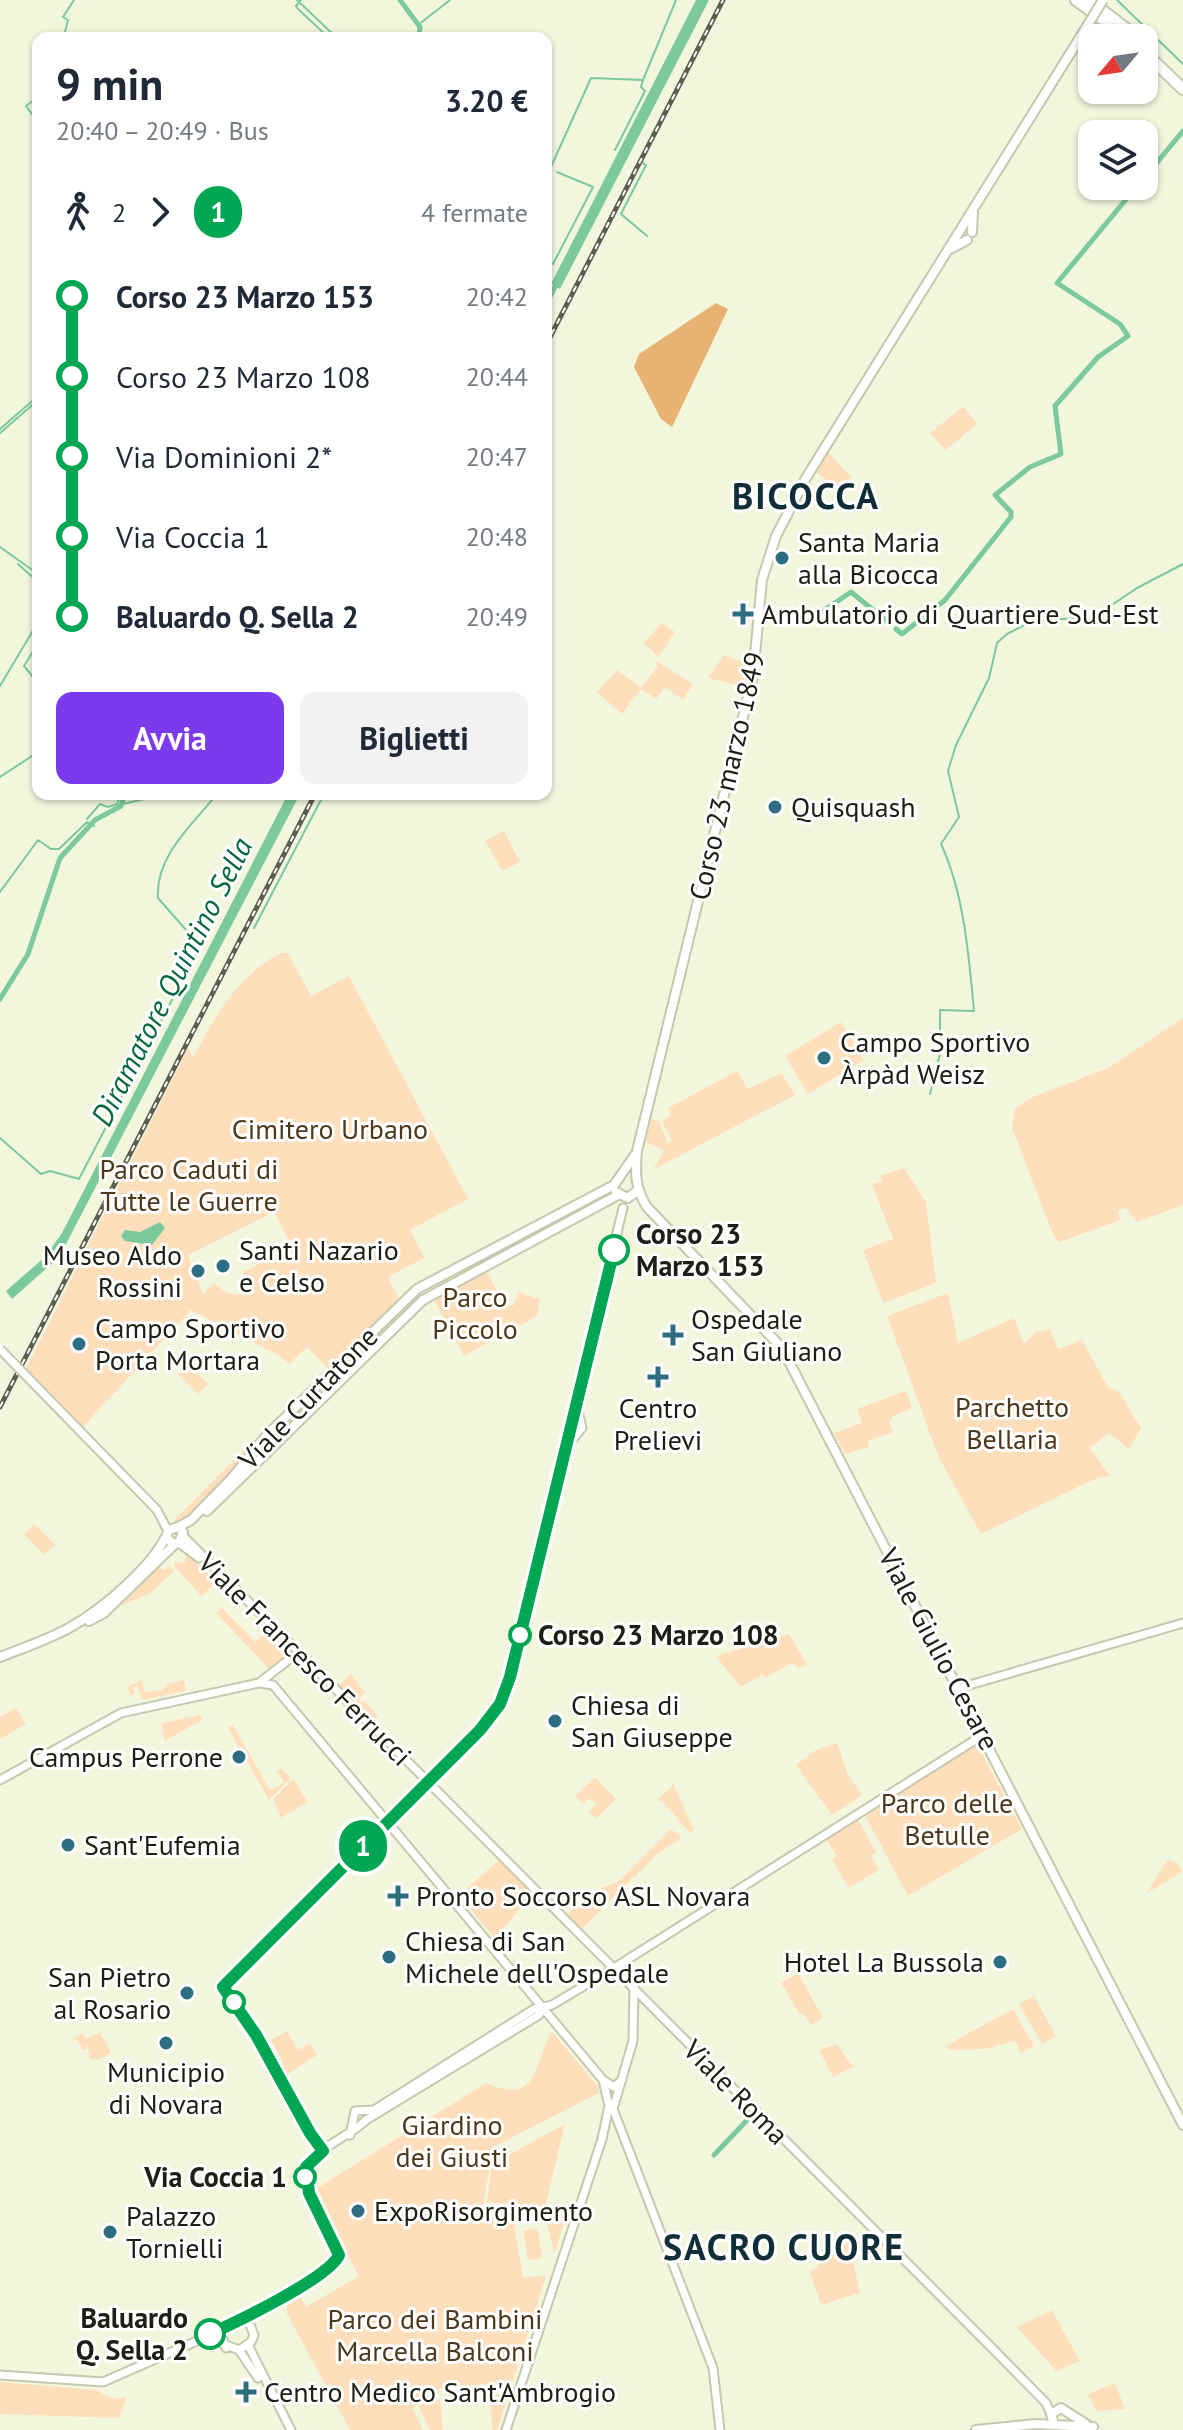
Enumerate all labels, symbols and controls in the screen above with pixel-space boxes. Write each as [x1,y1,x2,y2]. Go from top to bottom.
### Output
north arrow [1078,24,1158,104]
map controls [1078,24,1158,200]
text: 9 min [56,55,163,112]
text: 3.20 € [445,81,528,120]
text: 20:40 – 20:49 · Bus [56,114,269,147]
button: layers [1078,120,1158,200]
icon: walk [56,190,100,234]
icon: forward [138,190,182,234]
text: 1 [210,193,226,230]
text: 2 [112,196,126,229]
text: 4 fermate [421,196,528,229]
text: Corso 23 Marzo 153 [116,277,374,316]
text: 20:42 [466,280,528,313]
text: Corso 23 Marzo 108 [116,357,371,396]
text: 20:44 [466,360,528,393]
text: Via Dominioni 2* [116,437,332,476]
text: 20:47 [466,440,528,473]
district label: BICOCCA [732,472,880,519]
text: Via Coccia 1 [116,517,270,556]
text: 20:48 [466,520,528,553]
place label: Santa Maria alla Bicocca [798,523,940,592]
marker: Santa Maria alla Bicocca [773,549,791,567]
place label: Ambulatorio di Quartiere Sud-Est [761,595,1159,632]
text: Baluardo Q. Sella 2 [116,597,359,636]
text: 20:49 [466,600,528,633]
marker: Ambulatorio di Quartiere Sud-Est [732,603,754,625]
street label: Corso 23 marzo 1849 [680,648,773,904]
button: Avvia [56,692,284,784]
button: Biglietti [300,692,528,784]
place label: Quisquash [791,788,916,825]
marker: Quisquash [766,798,784,816]
water label: Diramatore Quintino Sella [81,830,260,1132]
place label: Campo Sportivo Àrpàd Weisz [840,1023,1030,1092]
marker: Campo Sportivo Àrpàd Weisz [815,1049,833,1067]
park label: Cimitero Urbano [232,1110,428,1147]
park label: Parco Caduti di Tutte le Guerre [99,1150,279,1219]
place label: Corso 23 Marzo 153 [636,1215,764,1284]
place label: Santi Nazario e Celso [239,1231,399,1300]
marker: Corso 23 Marzo 153 [599,1235,629,1265]
place label: Museo Aldo Rossini [43,1236,182,1305]
marker: Santi Nazario e Celso [214,1257,232,1275]
marker: Museo Aldo Rossini [189,1262,207,1280]
park label: Parco Piccolo [432,1278,518,1347]
place label: Ospedale San Giuliano [691,1300,842,1369]
place label: Campo Sportivo Porta Mortara [95,1309,285,1378]
street label: Viale Curtatone [229,1318,385,1478]
marker: Ospedale San Giuliano [662,1324,684,1346]
marker: Campo Sportivo Porta Mortara [70,1335,88,1353]
marker: Centro Prelievi [647,1366,669,1388]
park label: Parchetto Bellaria [955,1388,1069,1457]
place label: Centro Prelievi [614,1389,702,1458]
street label: Viale Giulio Cesare [870,1540,1008,1756]
street label: Viale Francesco Ferrucci [190,1543,420,1773]
place label: Corso 23 Marzo 108 [538,1616,779,1653]
marker: Corso 23 Marzo 108 [509,1624,531,1646]
place label: Chiesa di San Giuseppe [571,1686,733,1755]
marker: Chiesa di San Giuseppe [546,1712,564,1730]
place label: Campus Perrone [29,1738,223,1775]
marker: Campus Perrone [230,1748,248,1766]
park label: Parco delle Betulle [881,1784,1013,1853]
line badge: 1 [337,1820,389,1872]
place label: Sant'Eufemia [84,1826,241,1863]
text: 1 [355,1827,371,1864]
marker: Sant'Eufemia [59,1836,77,1854]
place label: Pronto Soccorso ASL Novara [416,1877,750,1914]
marker: Pronto Soccorso ASL Novara [387,1885,409,1907]
place label: Chiesa di San Michele dell'Ospedale [405,1922,669,1991]
place label: Hotel La Bussola [784,1943,984,1980]
marker: Chiesa di San Michele dell'Ospedale [380,1948,398,1966]
marker: Hotel La Bussola [991,1953,1009,1971]
place label: San Pietro al Rosario [48,1958,171,2027]
marker: San Pietro al Rosario [178,1984,196,2002]
unlabelled marker [223,1991,245,2013]
street label: Viale Roma [675,2030,797,2152]
marker: Municipio di Novara [157,2034,175,2052]
place label: Municipio di Novara [107,2053,225,2122]
park label: Giardino dei Giusti [396,2106,508,2175]
place label: Via Coccia 1 [143,2158,287,2195]
marker: Via Coccia 1 [294,2166,316,2188]
place label: ExpoRisorgimento [374,2192,593,2229]
place label: Palazzo Tornielli [126,2197,223,2266]
marker: ExpoRisorgimento [349,2202,367,2220]
marker: Palazzo Tornielli [101,2223,119,2241]
district label: SACRO CUORE [663,2223,905,2270]
place label: Baluardo Q. Sella 2 [76,2299,188,2368]
park label: Parco dei Bambini Marcella Balconi [327,2300,543,2369]
marker: Baluardo Q. Sella 2 [195,2319,225,2349]
place label: Centro Medico Sant'Ambrogio [264,2373,616,2410]
marker: Centro Medico Sant'Ambrogio [235,2381,257,2403]

